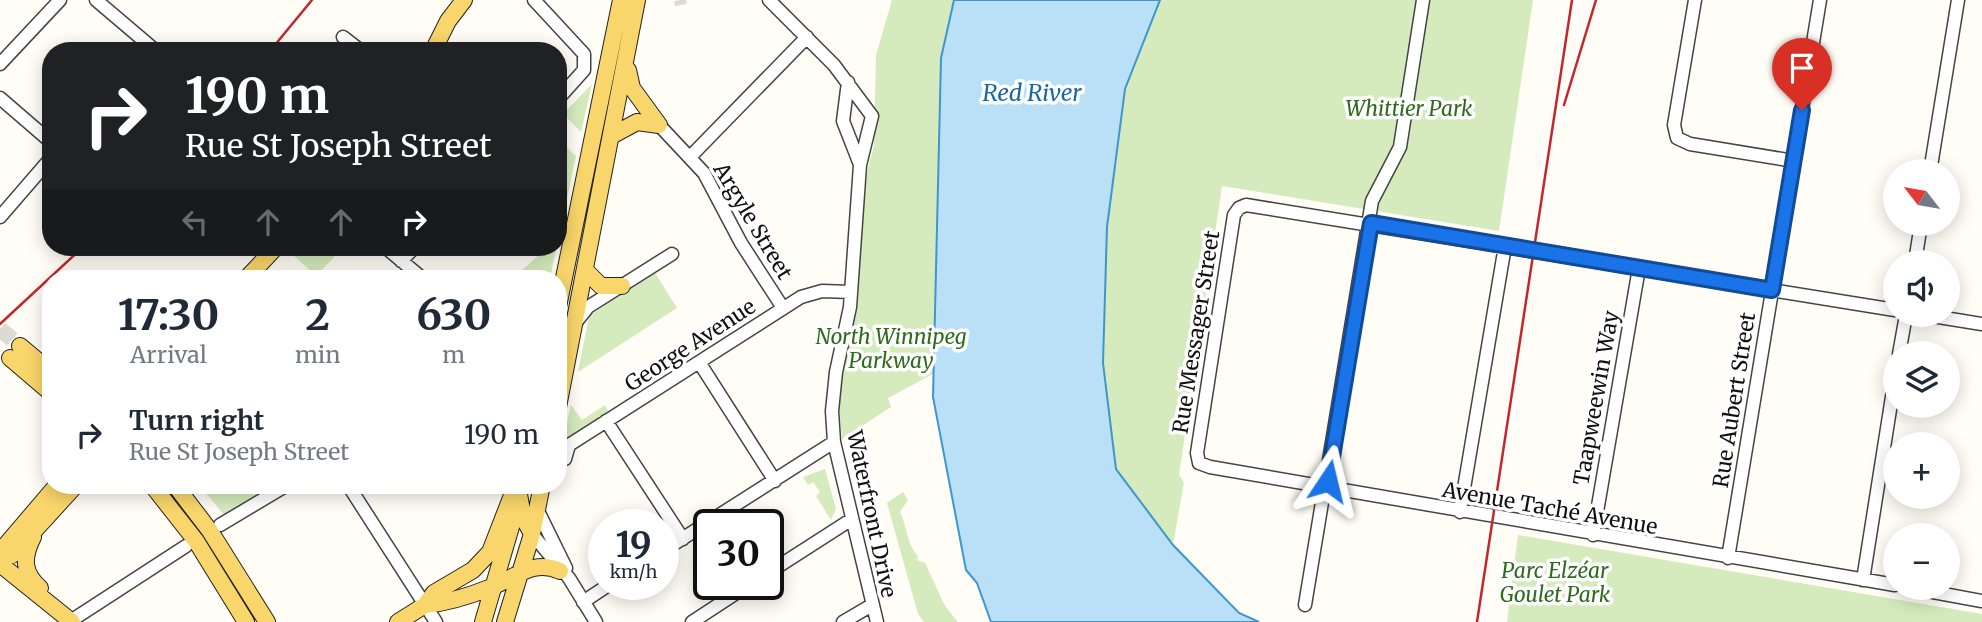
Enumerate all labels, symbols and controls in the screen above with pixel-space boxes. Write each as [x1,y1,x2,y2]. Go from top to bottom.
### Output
pin [1772,38,1832,110]
icon: arrive [1783,49,1821,87]
text: 190 m [185,65,329,126]
icon: right [70,70,161,161]
water label: Red River [982,78,1082,107]
park label: Whittier Park [1345,95,1473,122]
text: Rue St Joseph Street [185,126,491,166]
street label: Argyle Street [707,157,798,284]
north arrow [1883,159,1960,236]
map controls [1883,159,1960,600]
icon: left [176,203,214,241]
icon: ahead [249,203,287,241]
icon: ahead [322,203,360,241]
icon: right [395,203,433,241]
street label: Rue Messager Street [1167,229,1225,435]
button: sound [1883,250,1960,327]
text: 17:30 [118,289,219,341]
text: 2 [305,289,330,341]
text: 630 [416,289,491,341]
street label: George Avenue [620,293,760,397]
street label: Taapweewin Way [1567,308,1625,487]
street label: Rue Aubert Street [1707,310,1761,490]
park label: North Winnipeg Parkway [815,323,967,374]
text: Arrival [130,340,207,369]
text: min [295,340,340,369]
text: m [442,340,465,369]
button: layers [1883,341,1960,418]
text: Turn right [129,404,264,437]
icon: right [70,416,108,454]
text: 190 m [464,418,539,451]
street label: Waterfront Drive [841,427,903,600]
button: + [1883,432,1960,509]
text: Rue St Joseph Street [129,437,349,466]
position arrow [1291,444,1365,518]
street label: Avenue Taché Avenue [1439,476,1660,540]
speed limit sign: 30 [693,509,784,600]
text: 19 [615,523,652,567]
button: − [1883,523,1960,600]
park label: Parc Elzéar Goulet Park [1500,557,1611,608]
text: km/h [610,560,657,583]

